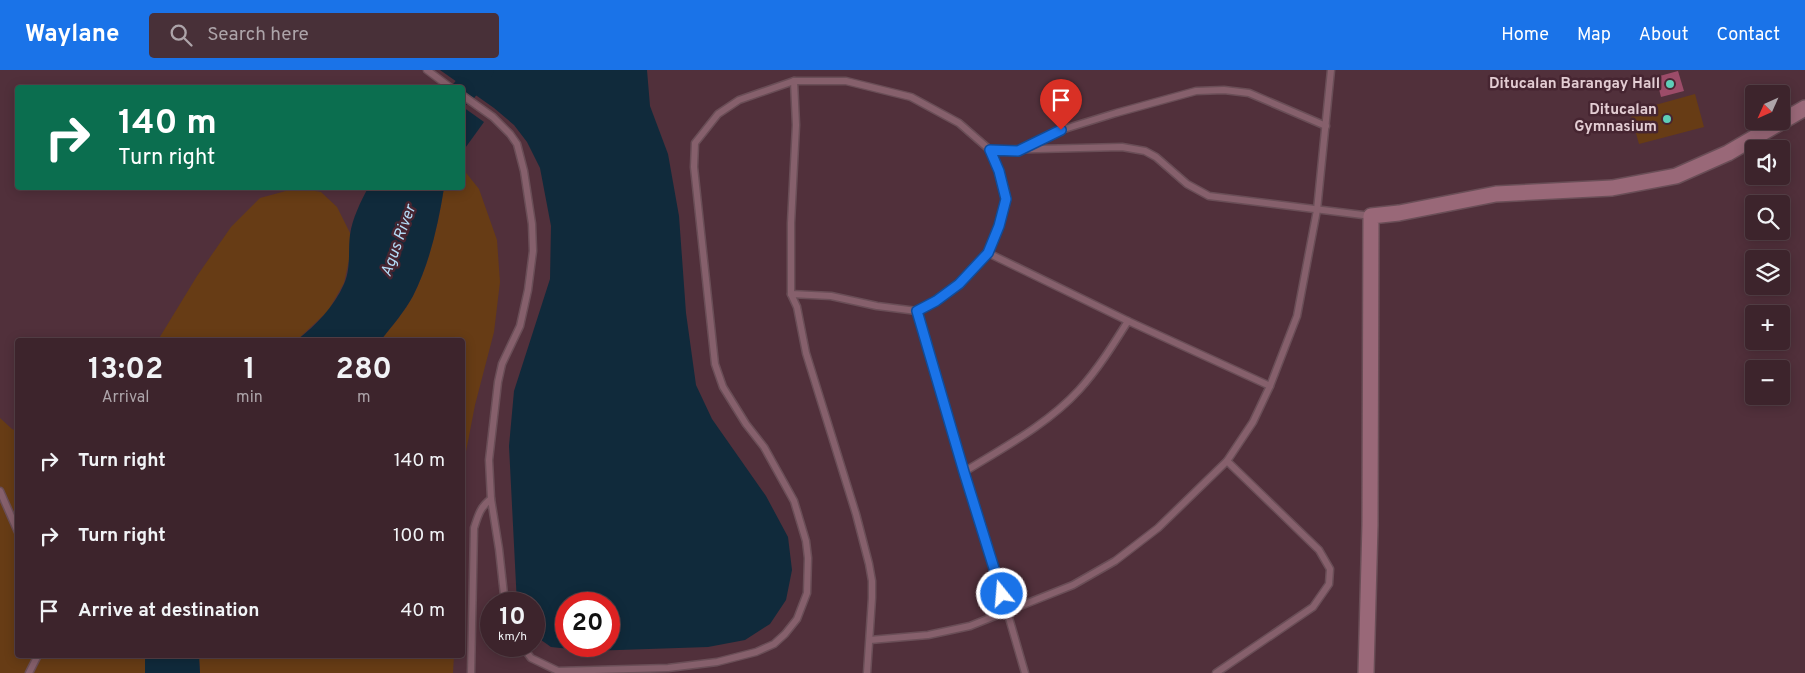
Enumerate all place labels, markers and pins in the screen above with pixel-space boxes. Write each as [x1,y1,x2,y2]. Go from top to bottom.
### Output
place label: Ditucalan Barangay Hall [1489,75,1660,94]
marker: Ditucalan Barangay Hall [1664,78,1676,90]
pin [1040,79,1082,130]
place label: Ditucalan Gymnasium [1574,101,1657,137]
marker: Ditucalan Gymnasium [1661,113,1673,125]

